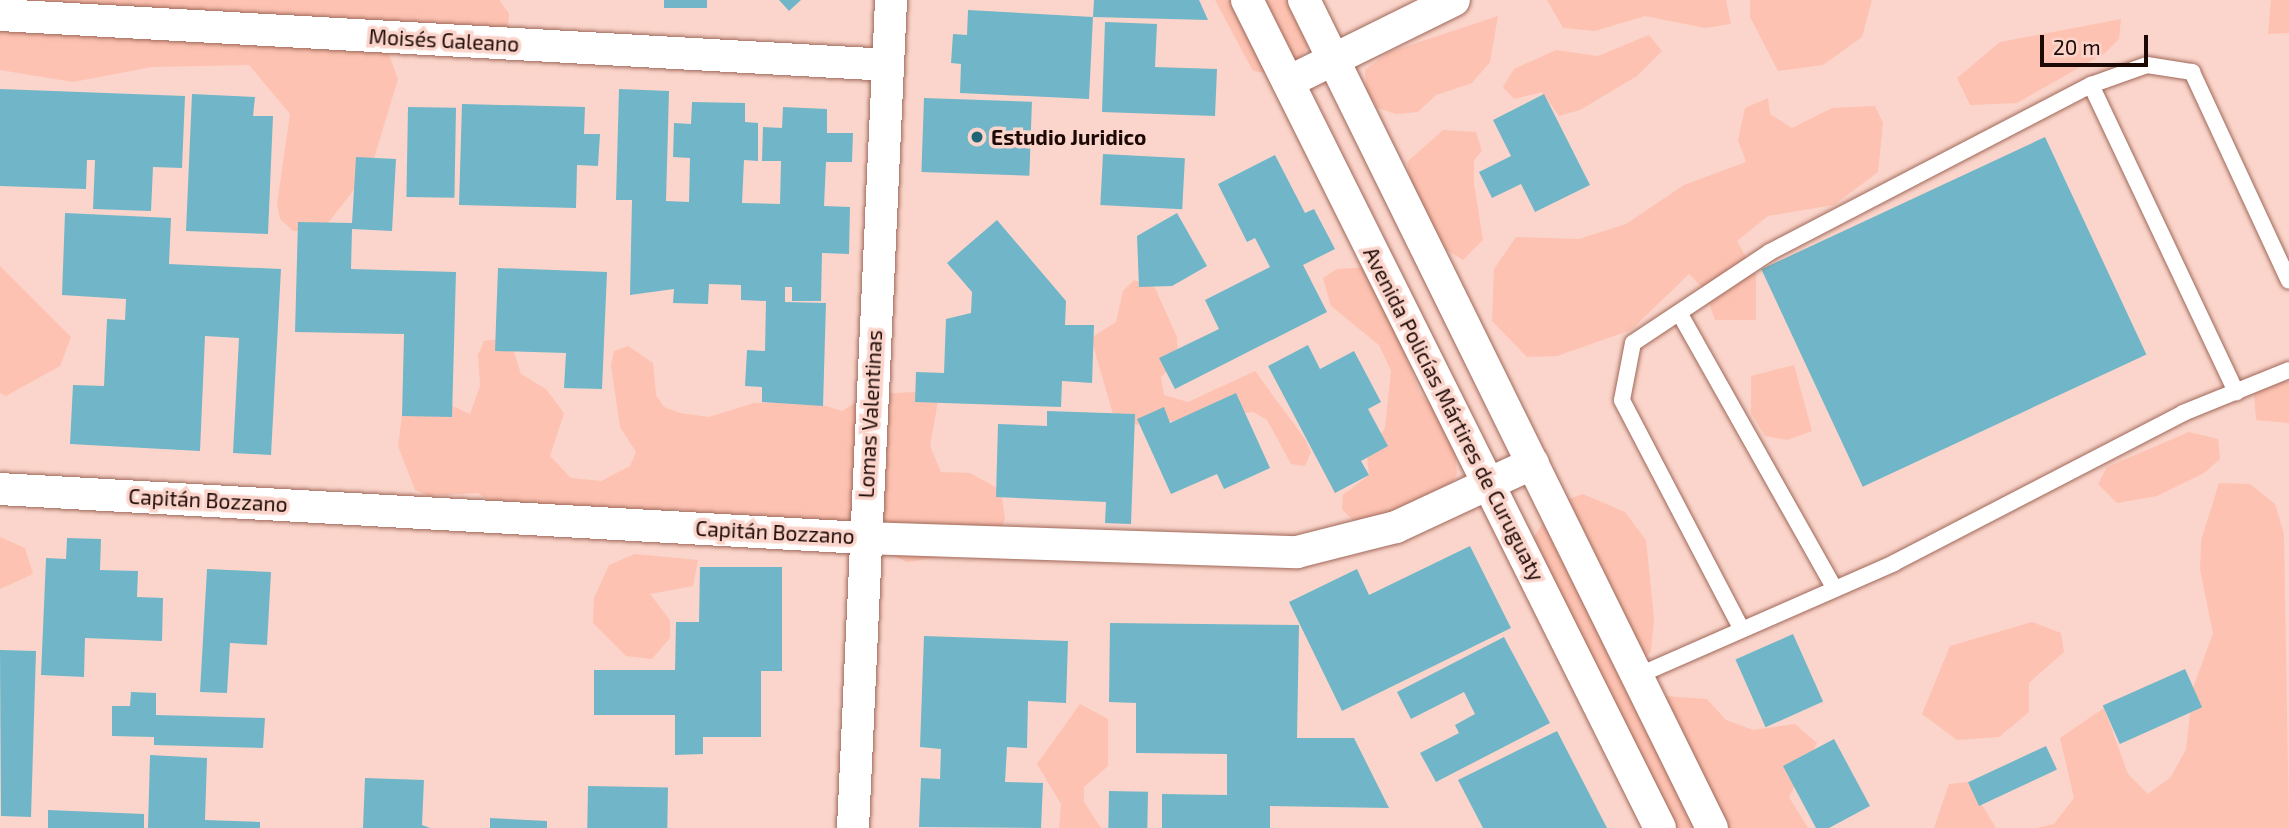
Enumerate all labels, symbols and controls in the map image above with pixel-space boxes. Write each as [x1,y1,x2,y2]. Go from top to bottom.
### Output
scale bar [2044,21,2152,65]
street label: Moisés Galeano [368,23,520,57]
text: 20 m [2053,34,2101,59]
place label: Estudio Juridico [991,124,1147,150]
marker: Estudio Juridico [969,129,985,145]
street label: Avenida Policías Mártires de Curuguaty [1358,243,1550,585]
street label: Lomas Valentinas [853,329,887,499]
street label: Capitán Bozzano [128,483,288,517]
street label: Capitán Bozzano [695,515,855,549]

